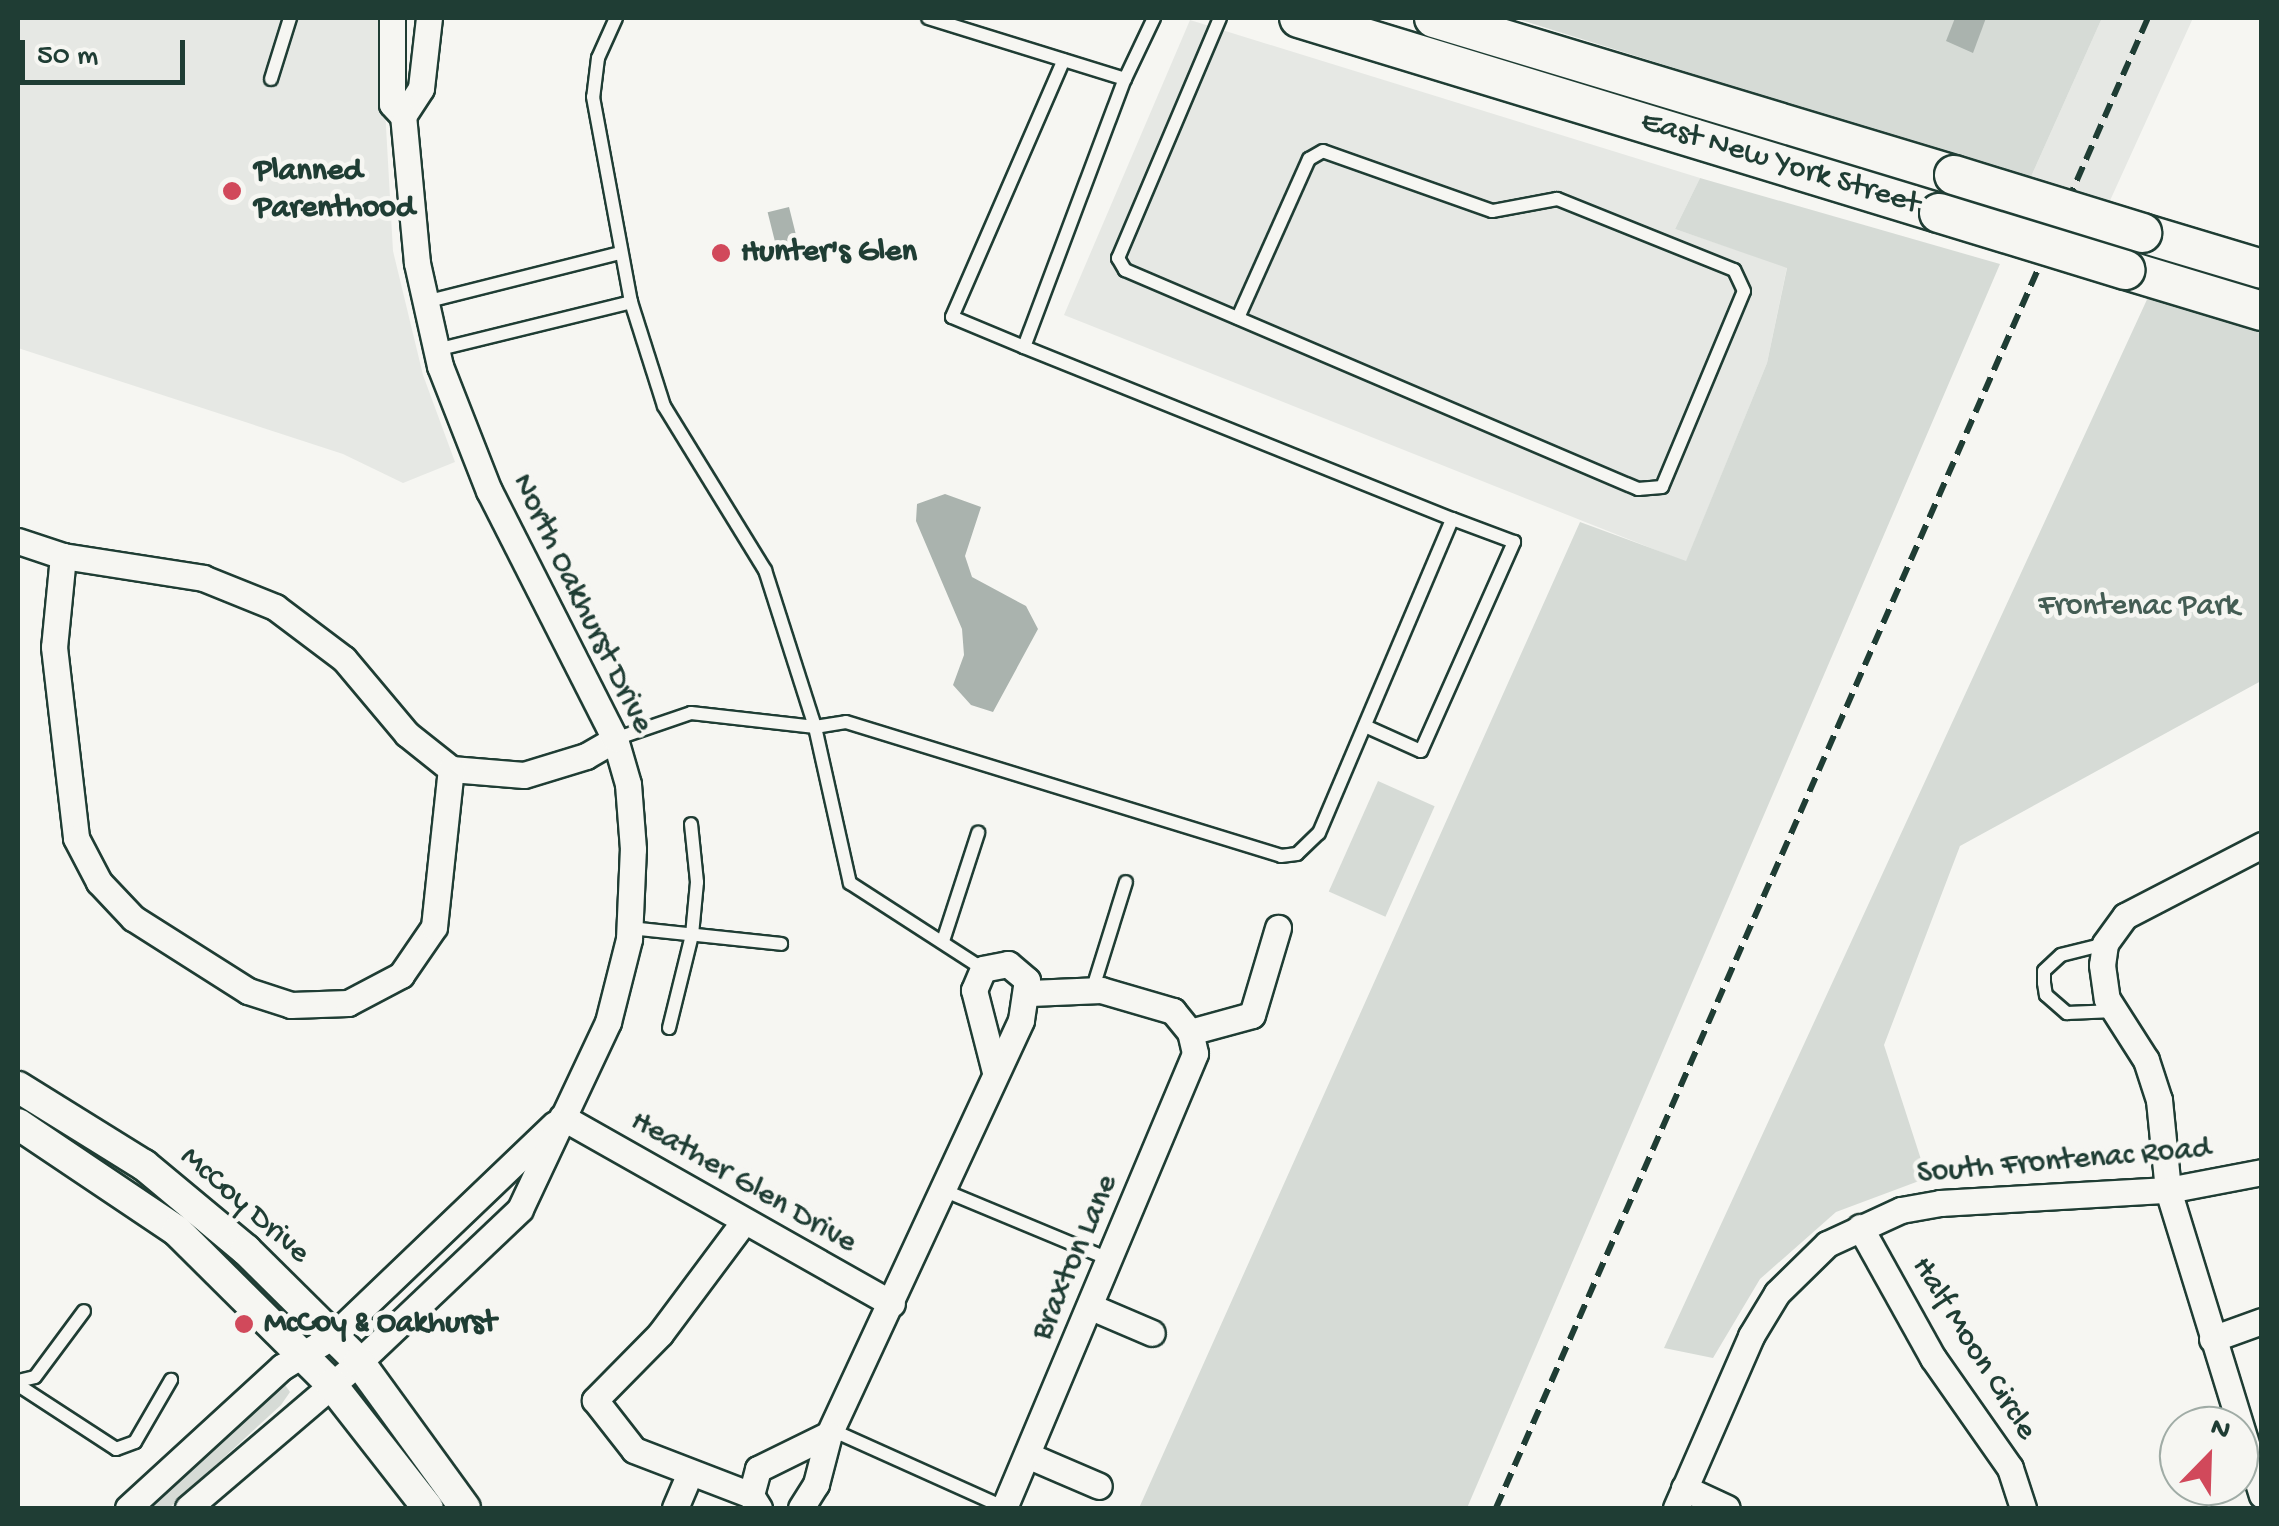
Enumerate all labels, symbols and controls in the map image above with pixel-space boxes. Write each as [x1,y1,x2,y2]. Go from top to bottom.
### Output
scale bar [25,20,190,82]
text: 50 m [37,40,98,75]
street label: East New York Street [1636,103,1924,225]
place label: Planned Parenthood [254,154,415,229]
marker: Planned Parenthood [219,178,245,204]
place label: Hunter's Glen [741,234,917,272]
marker: Hunter's Glen [710,242,732,264]
street label: North Oakhurst Drive [502,468,660,740]
park label: Frontenac Park [2038,588,2240,626]
street label: Heather Glen Drive [623,1103,863,1263]
street label: South Frontenac Road [1916,1130,2212,1194]
street label: McCoy Drive [171,1139,317,1273]
street label: Braxton Lane [1024,1170,1128,1346]
street label: Half Moon Circle [1901,1250,2045,1448]
place label: McCoy & Oakhurst [264,1305,496,1343]
marker: McCoy & Oakhurst [233,1313,255,1335]
north arrow [2159,1406,2259,1506]
text: N [2205,1411,2235,1449]

